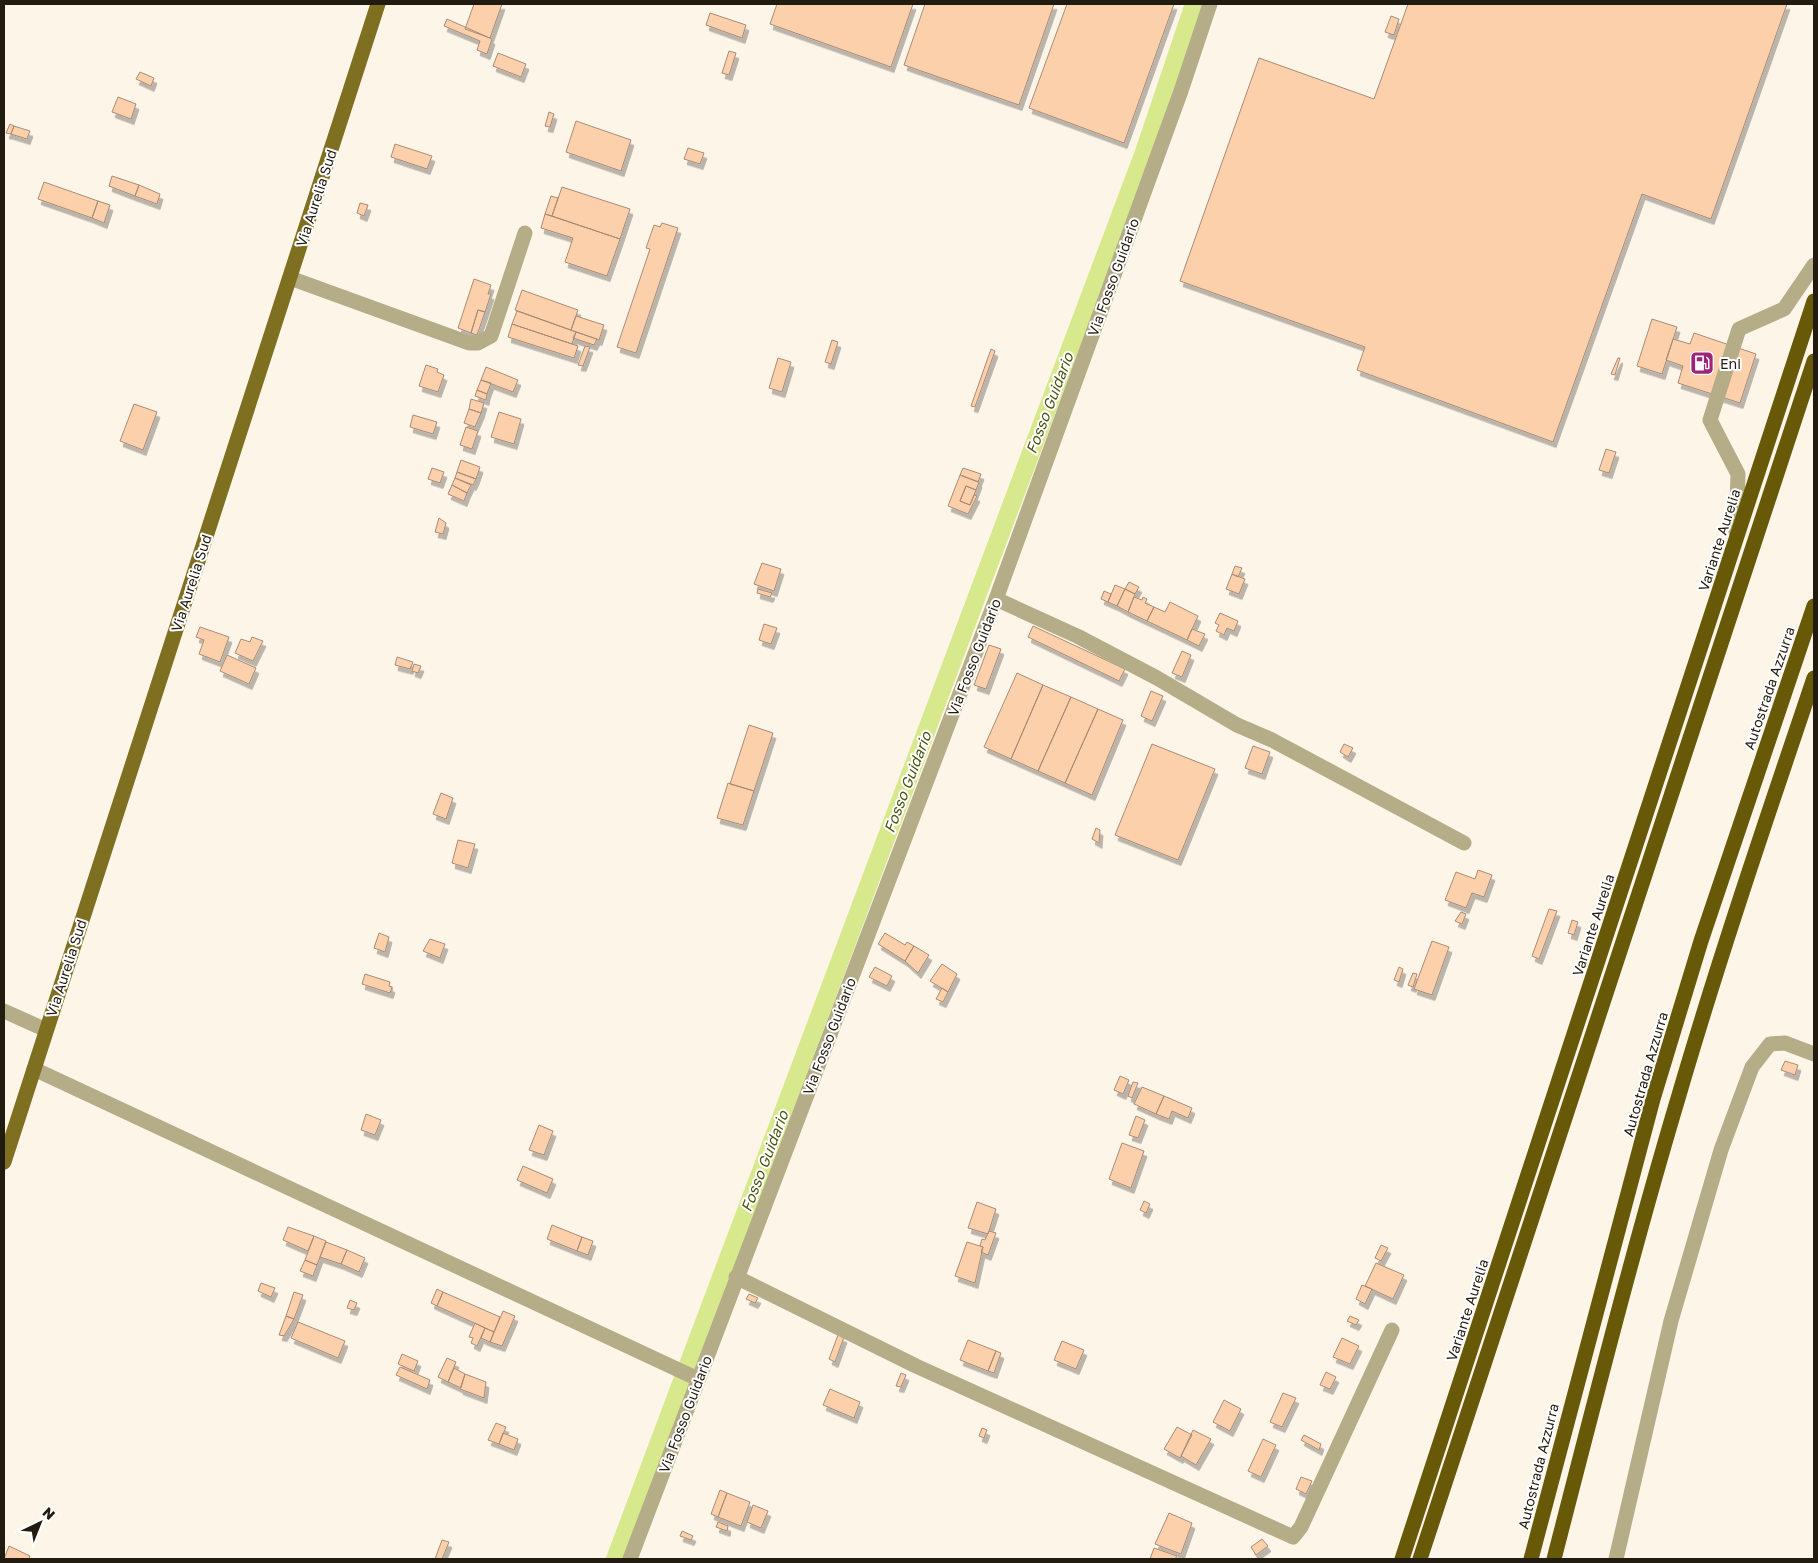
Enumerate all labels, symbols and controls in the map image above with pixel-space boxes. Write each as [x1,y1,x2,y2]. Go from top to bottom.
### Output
street label: Via Aurelia Sud [292,147,340,249]
street label: Via Fosso Guidario [1084,216,1142,338]
water label: Fosso Guidario [1021,349,1077,456]
fuel station icon: Eni [1689,350,1715,376]
place label: Eni [1720,355,1741,372]
street label: Variante Aurelia [1694,487,1744,593]
street label: Via Aurelia Sud [167,532,215,634]
street label: Via Fosso Guidario [944,596,1004,718]
street label: Autostrada Azzurra [1740,624,1798,752]
water label: Fosso Guidario [879,728,935,835]
street label: Variante Aurelia [1568,872,1618,978]
street label: Via Aurelia Sud [42,917,90,1019]
street label: Via Fosso Guidario [799,975,859,1097]
street label: Autostrada Azzurra [1619,1010,1671,1138]
water label: Fosso Guidario [736,1107,792,1214]
street label: Variante Aurelia [1442,1257,1492,1363]
street label: Via Fosso Guidario [655,1353,715,1475]
street label: Autostrada Azzurra [1514,1401,1562,1531]
north arrow [15,1498,65,1548]
text: N [40,1503,59,1523]

